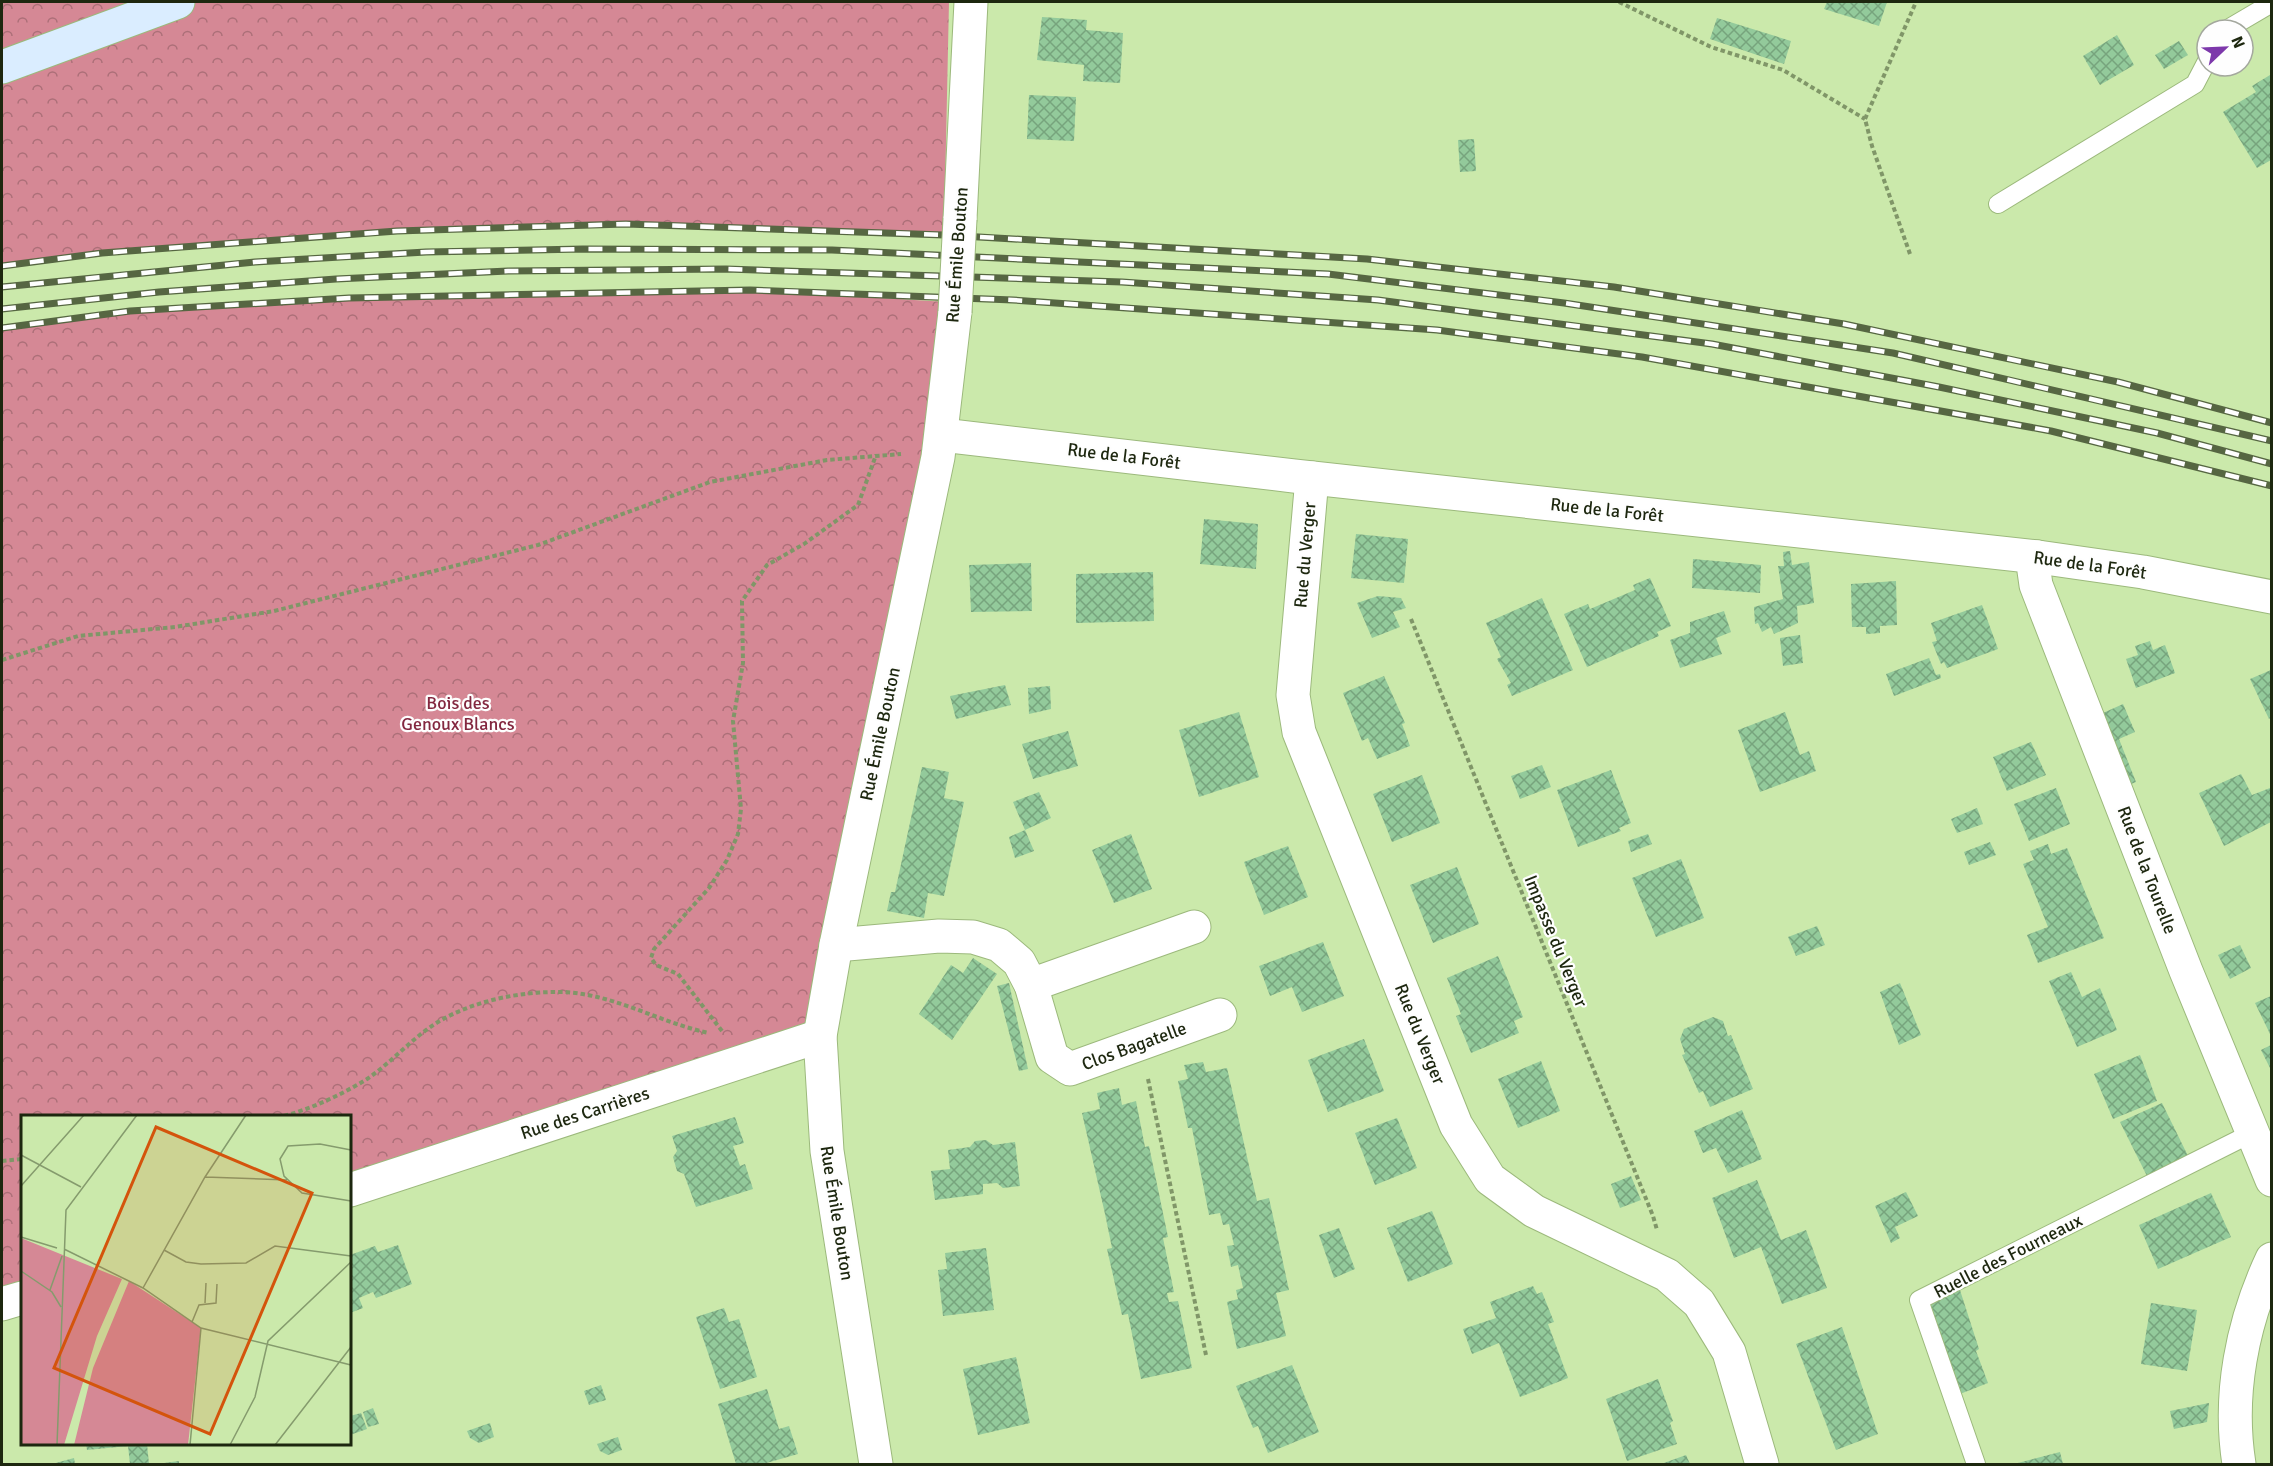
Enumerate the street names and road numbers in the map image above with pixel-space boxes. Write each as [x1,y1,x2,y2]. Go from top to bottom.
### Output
street label: Rue Émile Bouton [941,186,973,324]
street label: Rue de la Forêt [1066,438,1182,474]
street label: Rue de la Forêt [1549,493,1665,527]
street label: Rue du Verger [1289,501,1321,609]
street label: Rue de la Forêt [2032,546,2148,584]
street label: Rue Émile Bouton [855,665,905,803]
street label: Rue de la Tourelle [2113,803,2181,937]
street label: Impasse du Verger [1520,872,1593,1011]
street label: Rue du Verger [1390,980,1450,1088]
street label: Clos Bagatelle [1079,1017,1189,1075]
street label: Rue des Carrières [518,1082,652,1144]
street label: Rue Émile Bouton [815,1144,859,1282]
street label: Ruelle des Fourneaux [1930,1209,2086,1303]

